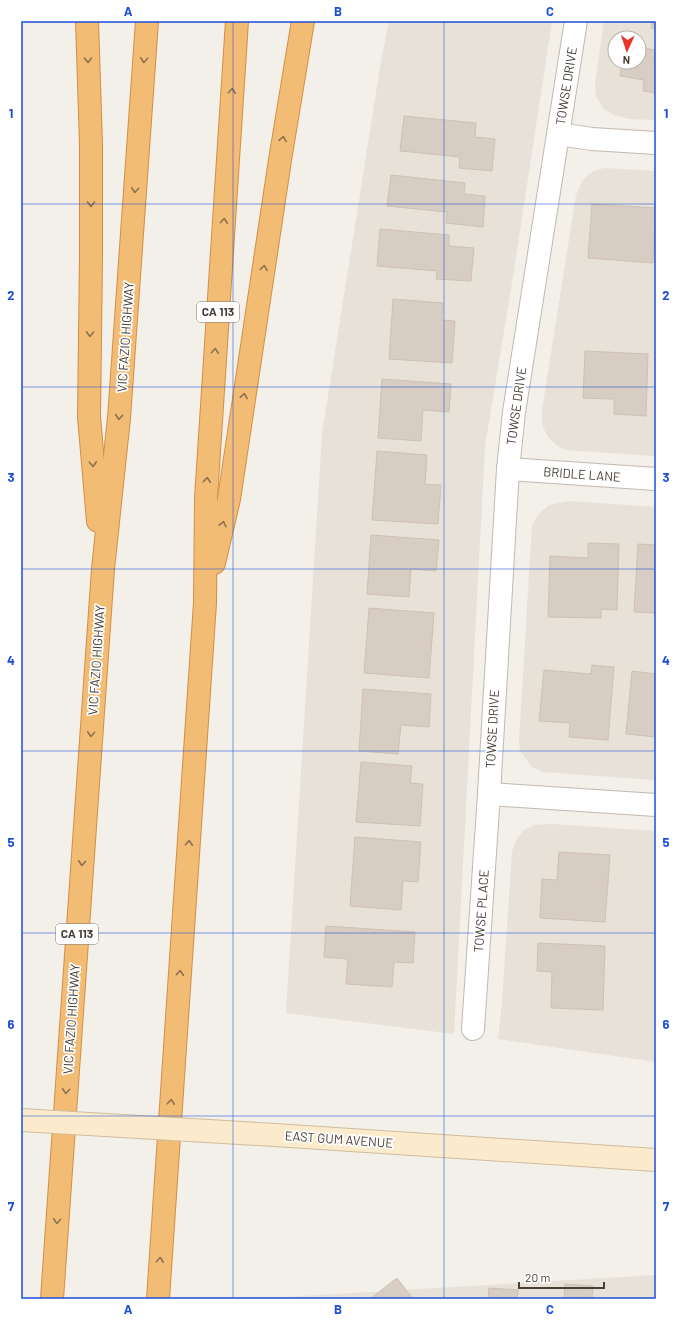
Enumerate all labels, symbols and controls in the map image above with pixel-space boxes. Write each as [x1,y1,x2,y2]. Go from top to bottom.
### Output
text: A [124,3,133,19]
text: B [334,3,342,19]
text: C [546,3,554,19]
north arrow [607,30,647,70]
street label: TOWSE DRIVE [552,46,580,126]
text: N [622,54,630,67]
one-way arrow [84,57,92,63]
one-way arrow [140,57,149,63]
one-way arrow [228,88,237,94]
text: 1 [9,105,13,121]
text: 1 [664,105,668,121]
one-way arrow [279,136,287,142]
one-way arrow [130,187,139,193]
one-way arrow [87,201,95,207]
one-way arrow [219,218,228,224]
one-way arrow [259,265,268,271]
street label: VIC FAZIO HIGHWAY [113,281,137,393]
text: 2 [7,287,15,303]
text: 2 [662,287,670,303]
road number: CA 113 [197,302,239,322]
one-way arrow [86,331,94,337]
one-way arrow [211,348,220,354]
street label: TOWSE DRIVE [503,366,529,446]
one-way arrow [239,393,248,399]
one-way arrow [114,414,123,420]
one-way arrow [88,461,97,467]
street label: BRIDLE LANE [543,463,621,485]
text: 3 [7,469,15,485]
text: 3 [662,469,670,485]
one-way arrow [202,477,211,483]
one-way arrow [219,521,227,528]
street label: VIC FAZIO HIGHWAY [84,604,108,716]
text: 4 [7,652,15,668]
text: 4 [662,652,670,668]
street label: TOWSE DRIVE [482,689,502,769]
one-way arrow [87,731,96,737]
text: 5 [7,834,15,850]
text: 5 [662,834,670,850]
one-way arrow [184,840,193,846]
one-way arrow [78,860,87,866]
street label: TOWSE PLACE [470,869,492,953]
road number: CA 113 [56,924,98,944]
street label: VIC FAZIO HIGHWAY [59,963,83,1075]
one-way arrow [175,970,184,976]
text: 6 [8,1016,15,1032]
text: 6 [663,1016,670,1032]
one-way arrow [62,1088,71,1094]
one-way arrow [167,1099,176,1105]
street label: EAST GUM AVENUE [284,1127,394,1151]
text: 7 [8,1198,15,1214]
text: 7 [663,1198,670,1214]
one-way arrow [53,1218,62,1224]
one-way arrow [156,1257,165,1263]
scale bar [519,1264,604,1290]
text: 20 m [525,1270,551,1284]
text: A [124,1301,133,1317]
text: B [334,1301,342,1317]
text: C [546,1301,554,1317]

